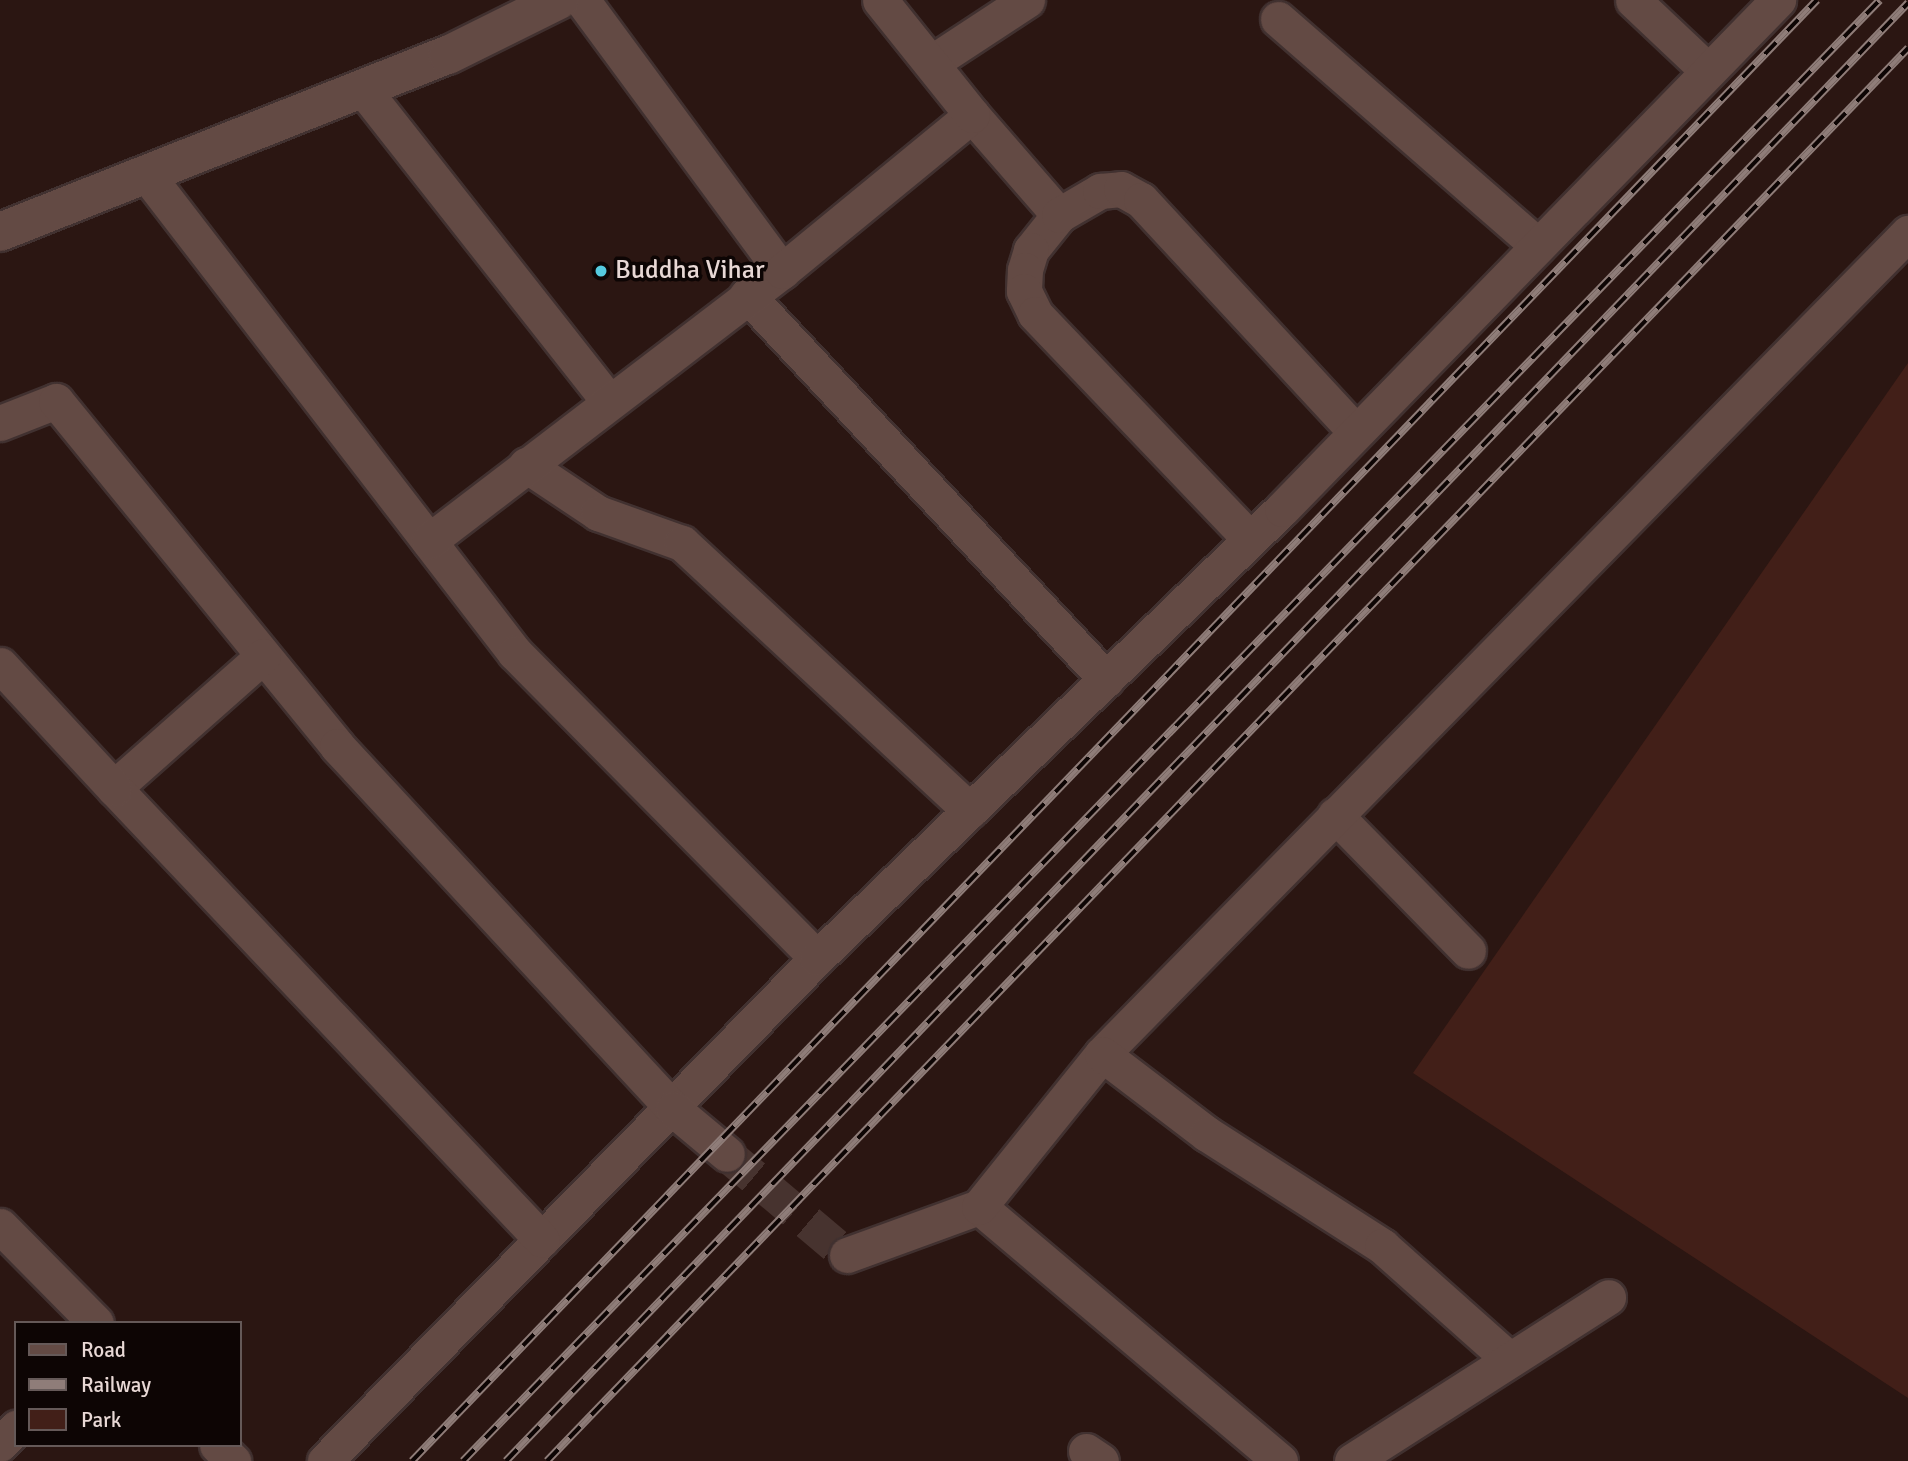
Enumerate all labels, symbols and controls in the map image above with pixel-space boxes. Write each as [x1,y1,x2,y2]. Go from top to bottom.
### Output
place label: Buddha Vihar [615,255,764,287]
marker: Buddha Vihar [593,263,609,279]
legend [14,1321,242,1447]
text: Road [81,1337,126,1363]
text: Railway [81,1372,151,1398]
text: Park [81,1407,121,1433]

